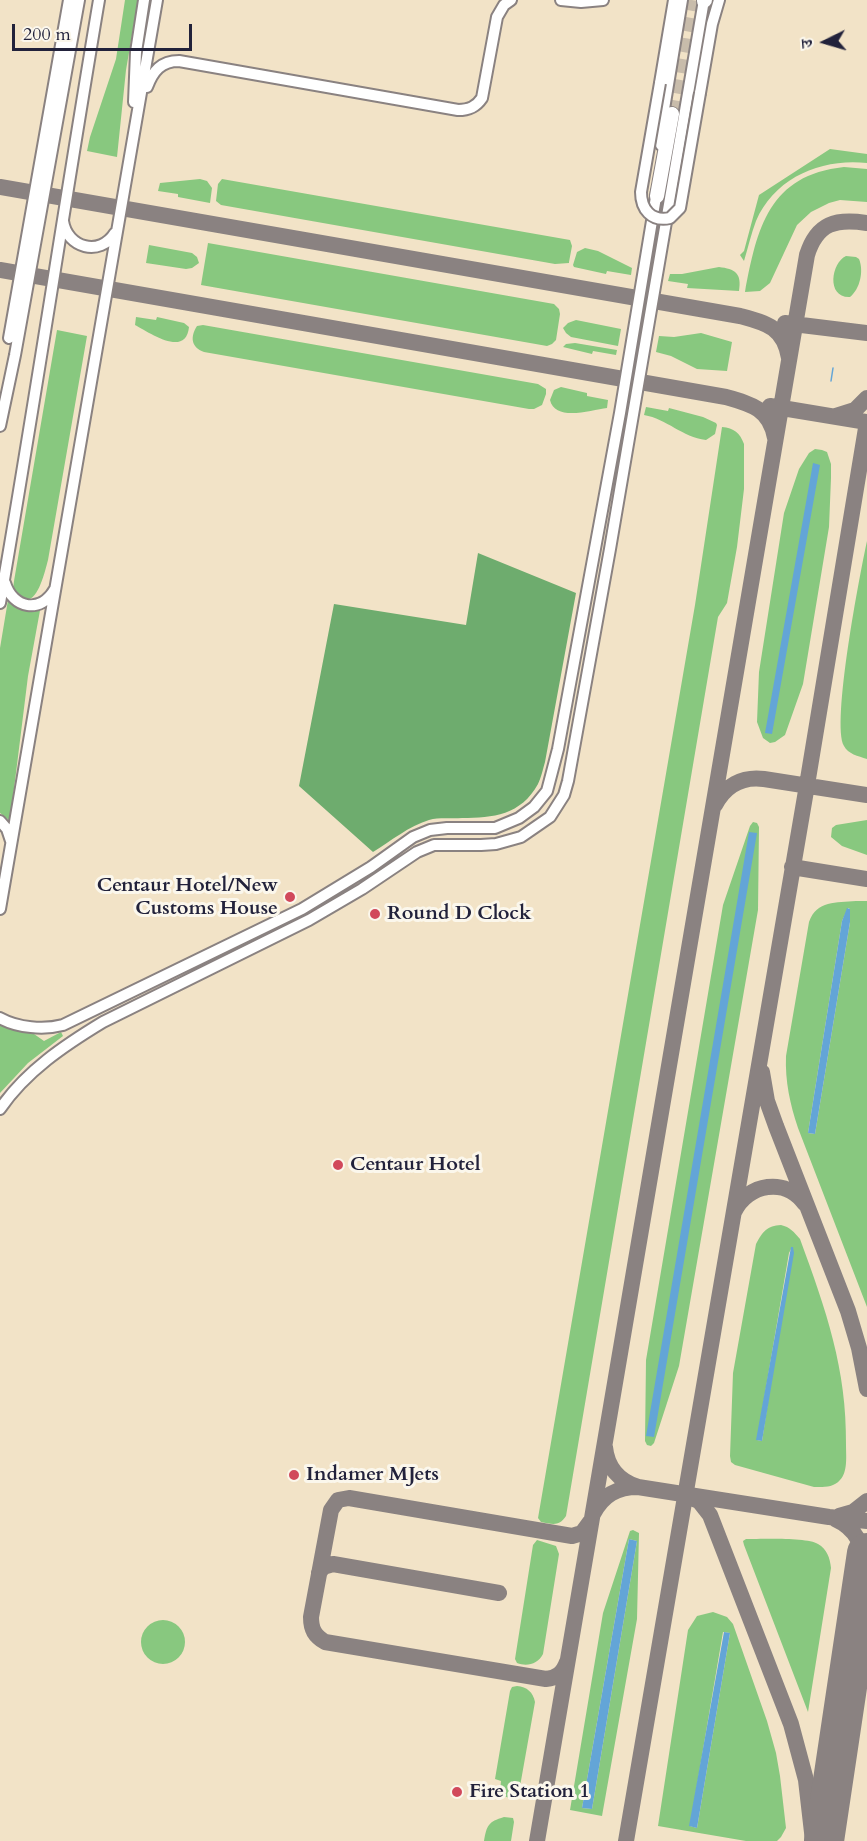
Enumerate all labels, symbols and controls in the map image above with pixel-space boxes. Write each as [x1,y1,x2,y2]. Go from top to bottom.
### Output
scale bar [15,12,195,50]
north arrow [795,12,855,72]
text: 200 m [23,22,71,47]
text: उ [796,39,818,49]
place label: Centaur Hotel/New Customs House [97,874,278,921]
marker: Centaur Hotel/New Customs House [283,890,297,904]
place label: Round D Clock [387,902,532,926]
marker: Round D Clock [368,907,382,921]
place label: Centaur Hotel [350,1153,481,1177]
marker: Centaur Hotel [331,1158,345,1172]
place label: Indamer MJets [306,1463,439,1487]
marker: Indamer MJets [287,1468,301,1482]
place label: Fire Station 1 [469,1780,590,1804]
marker: Fire Station 1 [450,1785,464,1799]

